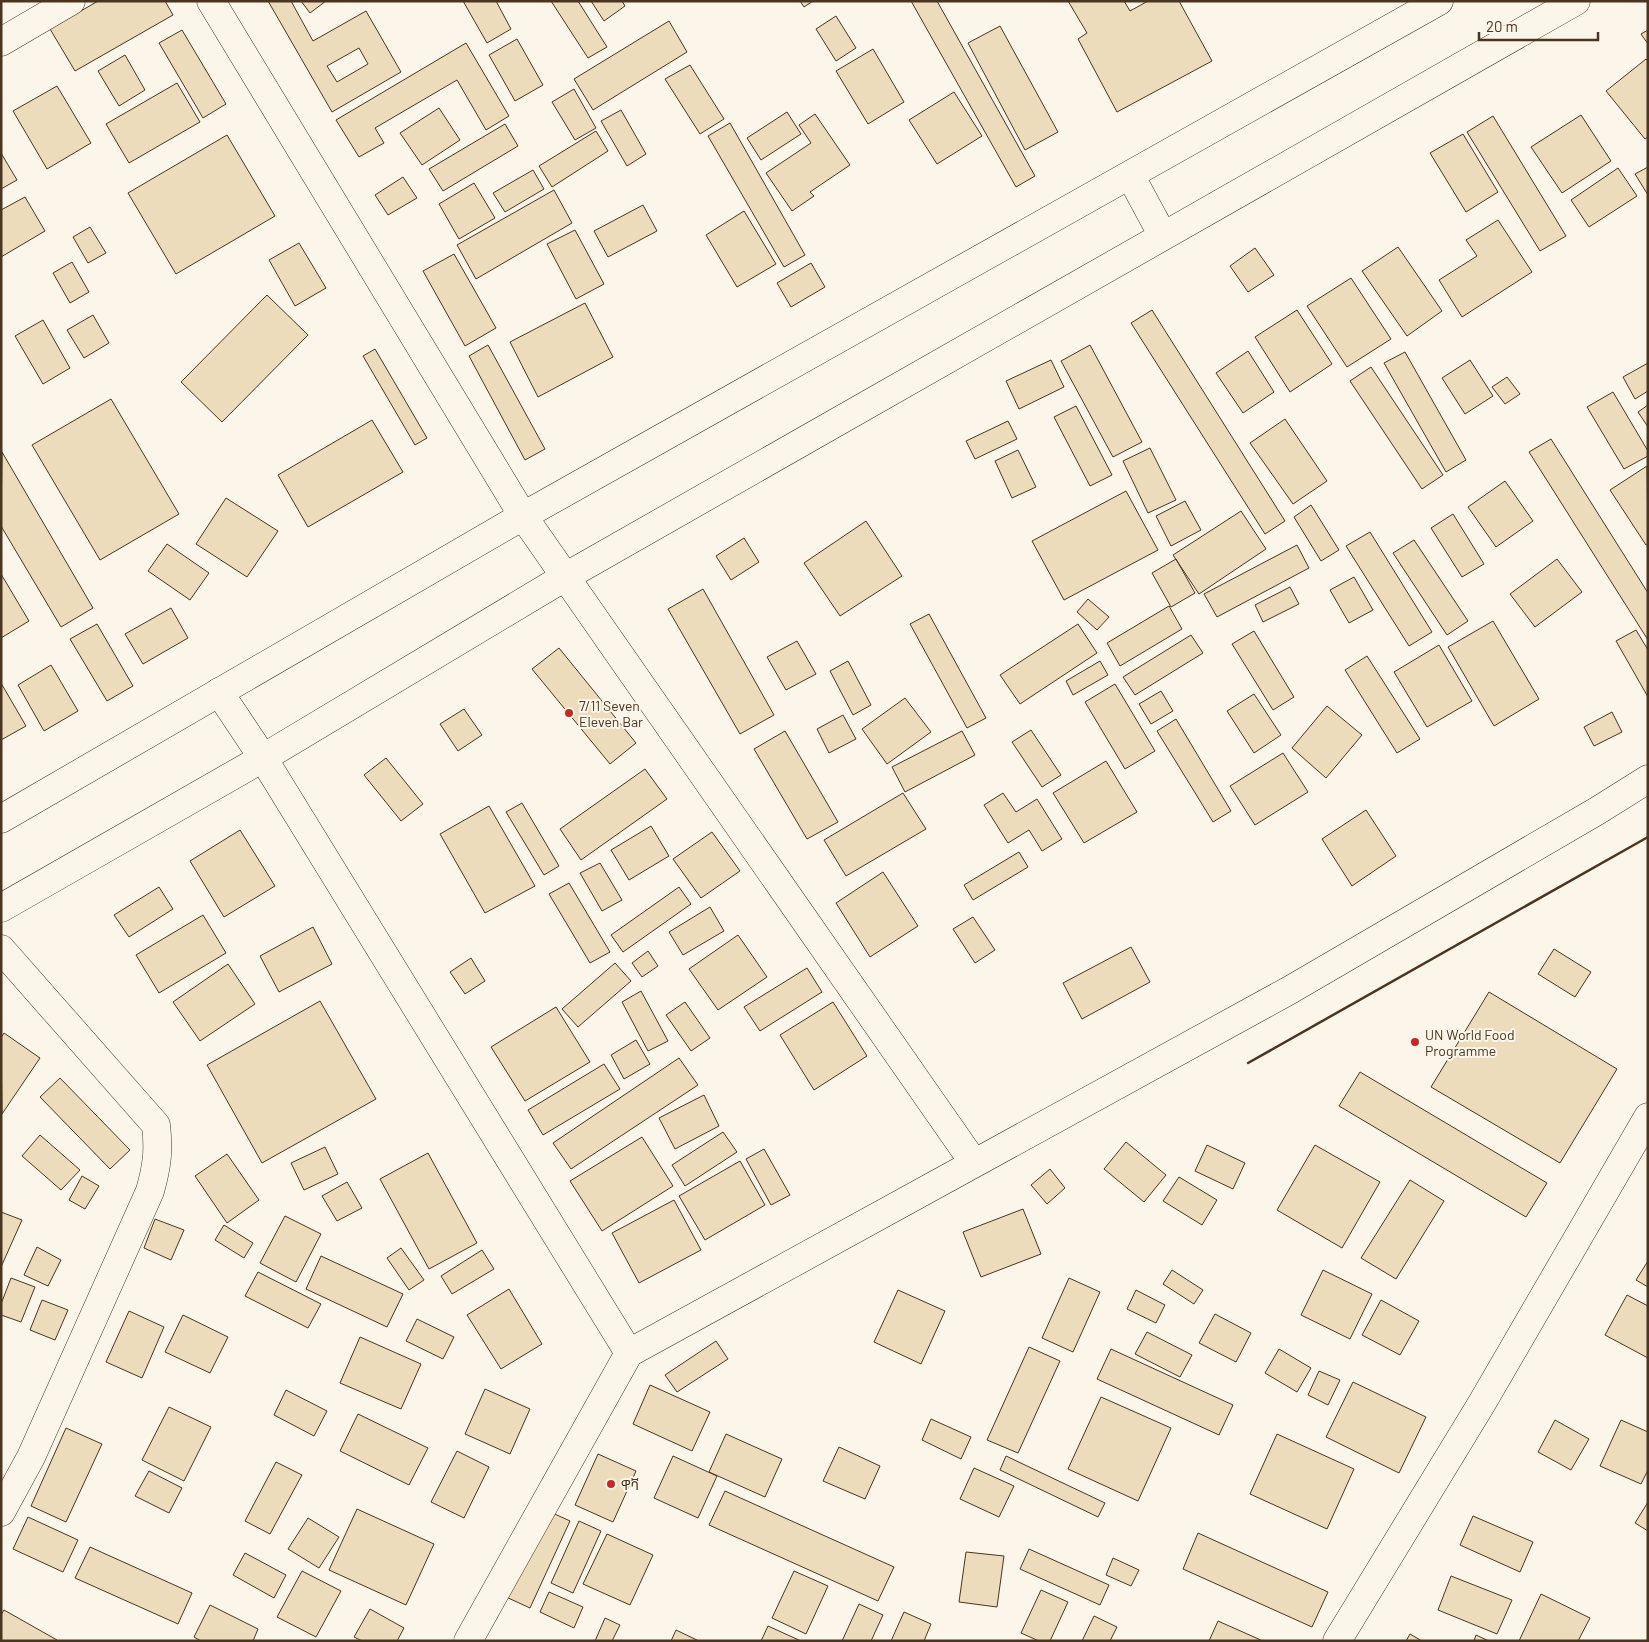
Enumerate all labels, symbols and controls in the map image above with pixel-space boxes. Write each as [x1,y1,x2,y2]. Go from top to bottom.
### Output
scale bar [1479,10,1598,42]
text: 20 m [1486,17,1518,35]
place label: 7/11 Seven Eleven Bar [579,697,643,730]
marker: 7/11 Seven Eleven Bar [563,707,575,719]
place label: UN World Food Programme [1425,1026,1515,1059]
marker: UN World Food Programme [1409,1036,1421,1048]
place label: ዋቫ [621,1476,639,1493]
marker: ዋቫ [605,1478,617,1490]

